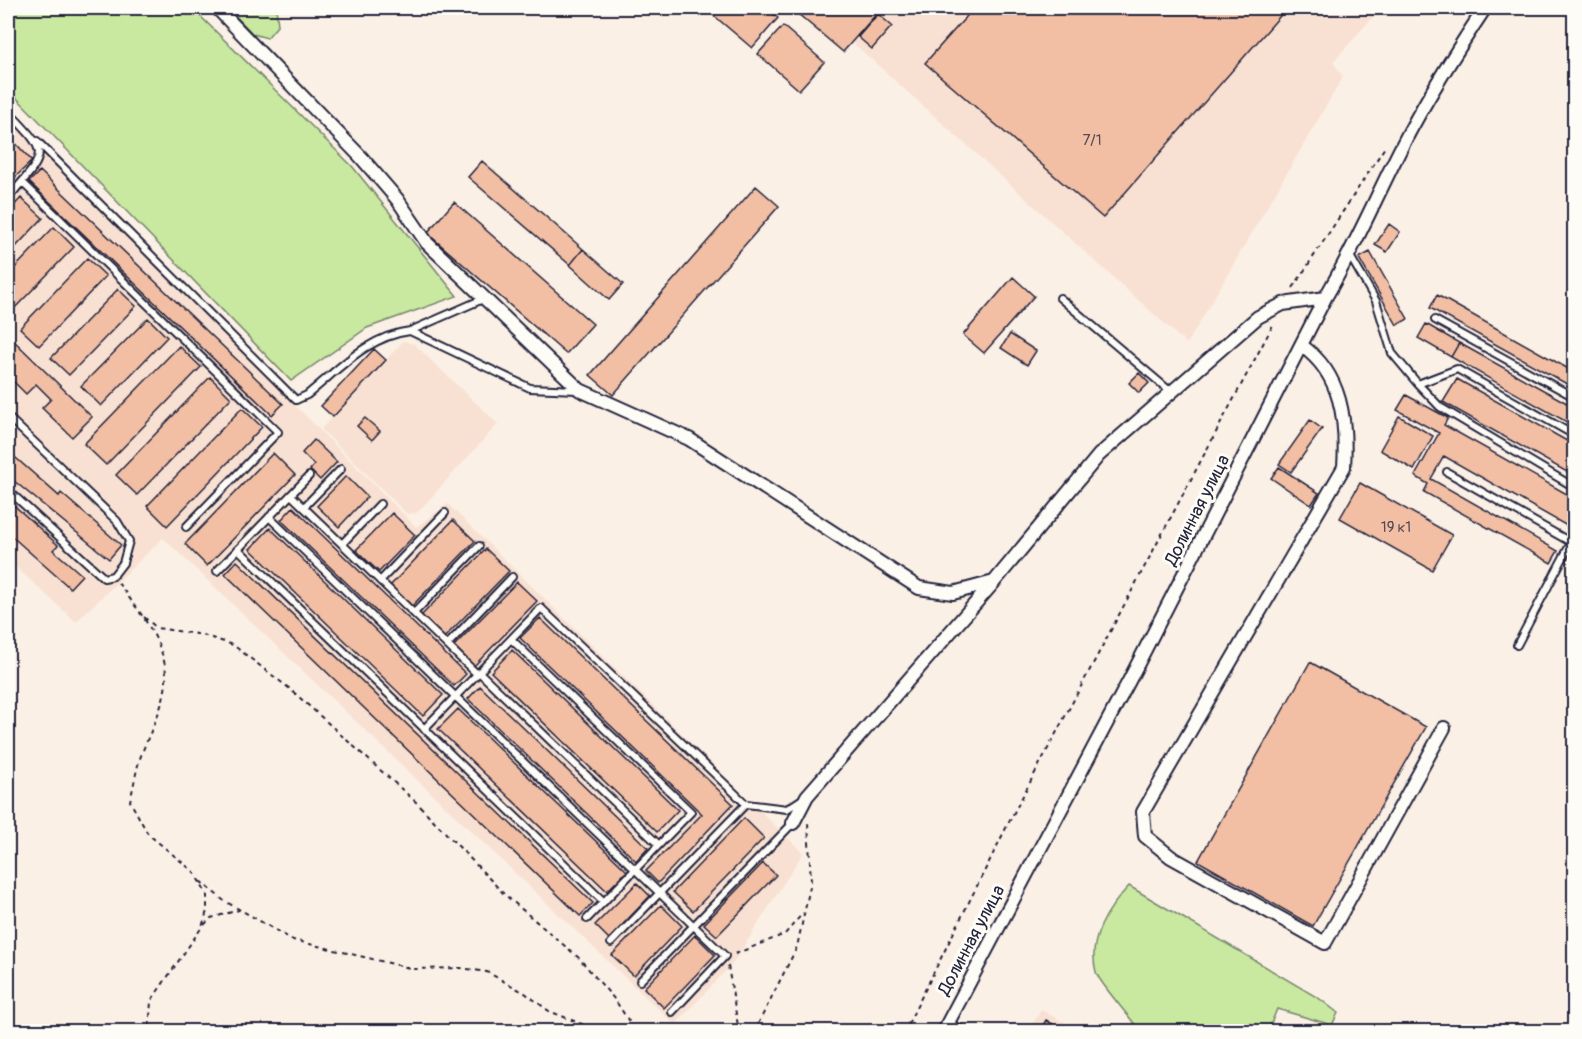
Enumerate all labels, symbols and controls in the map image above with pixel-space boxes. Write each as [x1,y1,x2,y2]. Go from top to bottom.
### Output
house number: 7/1 [1082,131,1102,150]
street label: Долинная улица [1159,451,1235,570]
house number: 19 к1 [1381,518,1411,537]
street label: Долинная улица [932,881,1010,1000]

